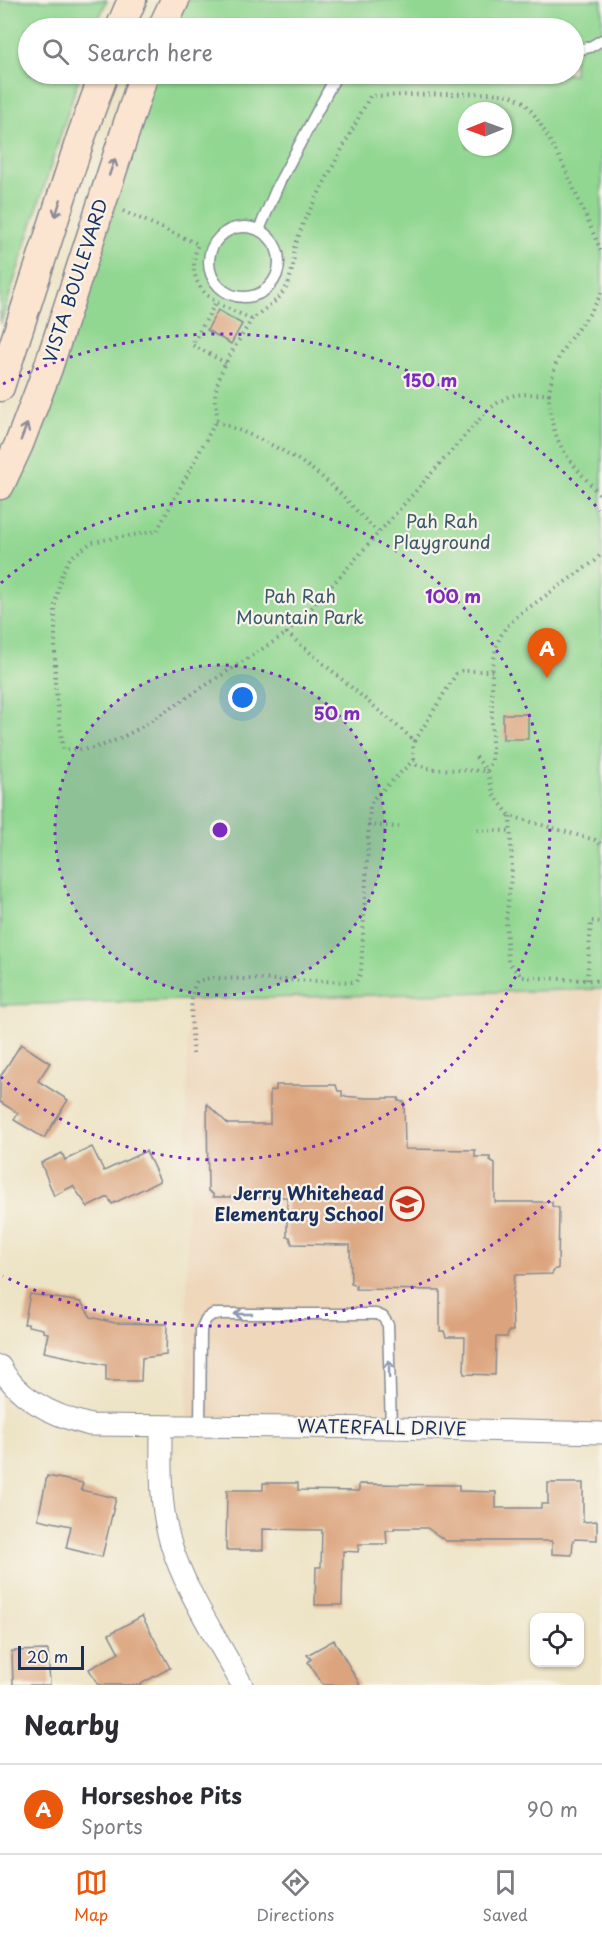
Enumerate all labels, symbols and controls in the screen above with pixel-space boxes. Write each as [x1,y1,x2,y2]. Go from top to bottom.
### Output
search box [18,18,584,84]
icon: search [39,35,72,68]
text: Search here [87,35,213,68]
north arrow [458,102,512,156]
one-way arrow [108,158,119,177]
street label: VISTA BOULEVARD [35,195,114,366]
one-way arrow [52,198,63,217]
text: 150 m [403,366,457,393]
one-way arrow [19,423,30,442]
park label: Pah Rah Playground [393,507,491,555]
park label: Pah Rah Mountain Park [236,582,364,630]
text: 100 m [425,582,481,609]
pin: A [528,628,566,678]
your location [228,683,257,712]
text: 50 m [314,699,360,726]
centre of rings [210,820,230,840]
place label: Jerry Whitehead Elementary School [214,1179,384,1227]
school or university icon: Jerry Whitehead Elementary School [389,1186,425,1222]
one-way arrow [233,1308,253,1320]
one-way arrow [384,1360,395,1380]
street label: WATERFALL DRIVE [297,1412,467,1441]
map controls [530,1613,584,1667]
button: locate [530,1613,584,1667]
scale bar [18,1643,84,1670]
text: 20 m [27,1644,68,1668]
text: Nearby [24,1705,119,1744]
text: Horseshoe Pits [81,1778,242,1811]
text: A [36,1794,51,1824]
text: 90 m [527,1794,578,1824]
text: Sports [81,1811,143,1841]
tab: Map [74,1866,108,1926]
tab: Directions [256,1866,334,1926]
tab: Saved [482,1866,528,1926]

